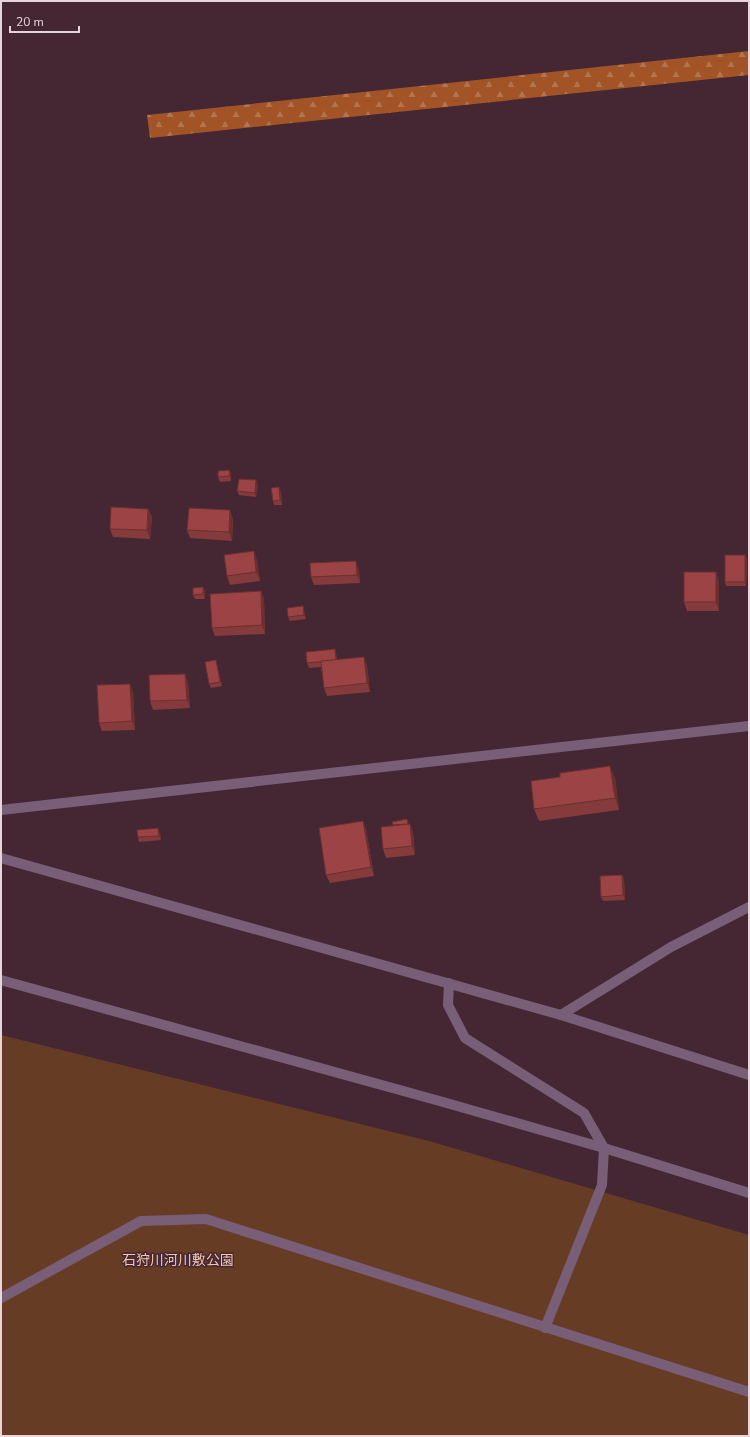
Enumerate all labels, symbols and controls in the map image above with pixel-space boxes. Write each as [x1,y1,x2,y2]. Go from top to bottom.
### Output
scale bar [10,8,79,34]
text: 20 m [16,14,44,30]
park label: 石狩川河川敷公園 [122,1251,234,1270]

